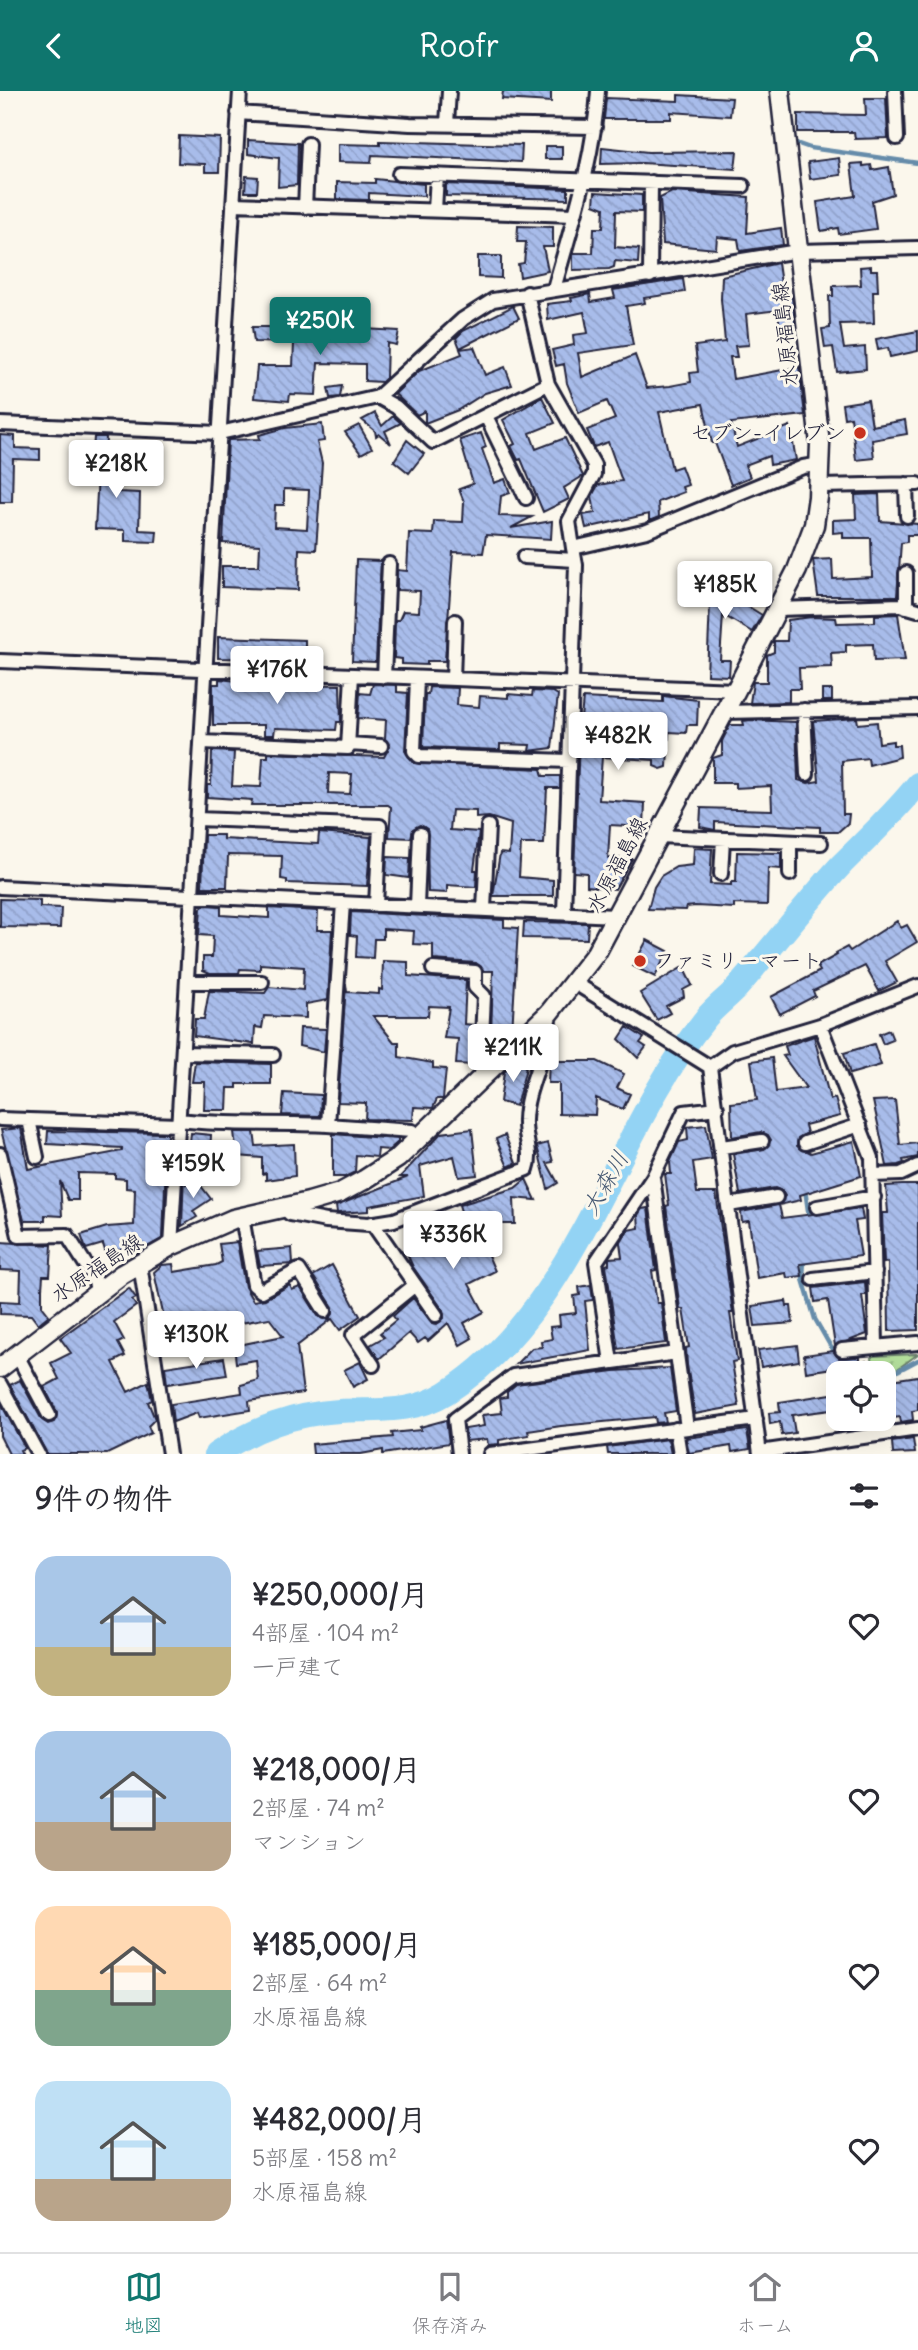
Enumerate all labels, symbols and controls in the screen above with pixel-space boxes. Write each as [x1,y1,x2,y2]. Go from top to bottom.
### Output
text: Roofr [419,25,499,66]
icon: back [35,27,73,65]
icon: person [845,27,883,65]
street label: 水原福島線 [766,280,803,388]
pin: ¥250K [271,297,369,357]
text: ¥250K [286,305,354,334]
place label: セブン-イレブン [690,419,846,446]
marker: セブン-イレブン [852,425,868,441]
pin: ¥218K [67,441,165,500]
text: ¥218K [85,448,147,477]
pin: ¥185K [676,561,774,621]
text: ¥185K [693,569,757,598]
pin: ¥176K [228,647,326,706]
text: ¥176K [246,654,308,683]
pin: ¥482K [569,713,667,772]
text: ¥482K [585,720,651,749]
street label: 水原福島線 [580,812,653,917]
place label: ファミリーマート [654,947,822,974]
marker: ファミリーマート [632,953,648,969]
pin: ¥211K [464,1025,562,1084]
text: ¥211K [484,1032,542,1061]
pin: ¥159K [144,1141,242,1200]
water label: 大森川 [575,1146,634,1220]
text: ¥159K [161,1148,225,1177]
pin: ¥336K [404,1211,502,1271]
text: ¥336K [419,1219,487,1248]
street label: 水原福島線 [46,1227,148,1308]
pin: ¥130K [147,1311,245,1371]
text: ¥130K [164,1319,229,1348]
map controls [826,1361,896,1431]
button: locate [826,1361,896,1431]
icon: filters [845,1477,883,1515]
text: 9件の物件 [35,1479,172,1517]
text: ¥250,000/月 [252,1575,429,1613]
icon: home [91,1584,175,1668]
icon: heart [845,1607,883,1645]
text: 4部屋 · 104 m² [252,1618,399,1647]
text: 一戸建て [252,1652,344,1681]
text: ¥218,000/月 [252,1750,421,1788]
icon: home [91,1759,175,1843]
icon: heart [845,1782,883,1820]
text: 2部屋 · 74 m² [252,1793,385,1822]
text: マンション [252,1827,366,1856]
text: ¥185,000/月 [252,1925,422,1963]
icon: home [91,1934,175,2018]
icon: heart [845,1957,883,1995]
text: 2部屋 · 64 m² [252,1968,387,1997]
text: 水原福島線 [252,2002,367,2031]
text: ¥482,000/月 [252,2100,427,2138]
icon: home [91,2109,175,2193]
icon: heart [845,2132,883,2170]
text: 5部屋 · 158 m² [252,2143,397,2172]
text: 水原福島線 [252,2177,367,2206]
tab: 地図 [125,2268,163,2337]
tab: 保存済み [412,2268,488,2337]
tab: ホーム [737,2268,793,2337]

